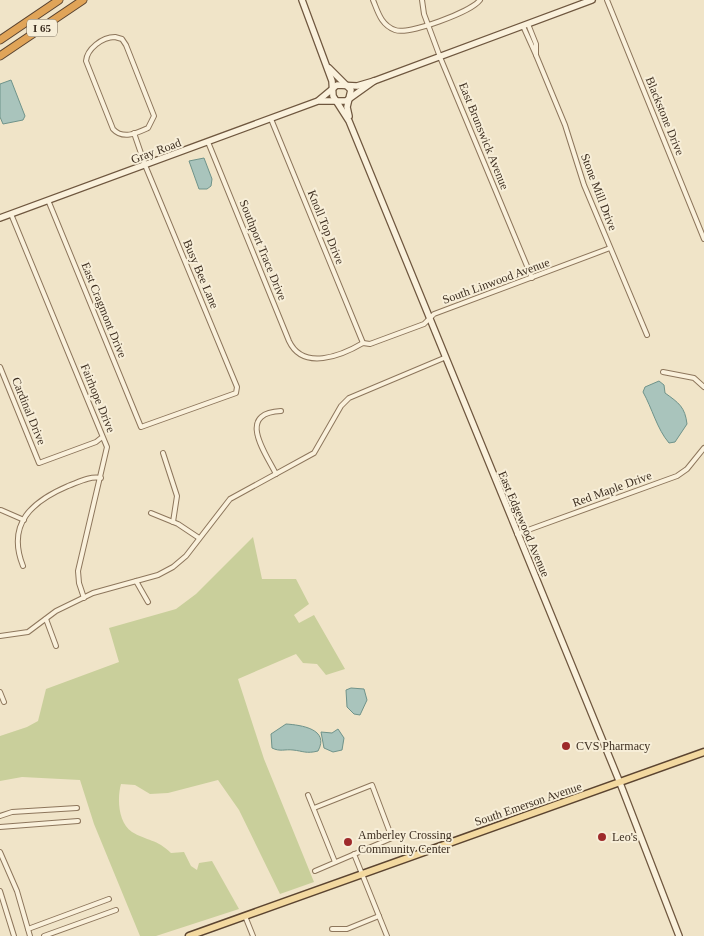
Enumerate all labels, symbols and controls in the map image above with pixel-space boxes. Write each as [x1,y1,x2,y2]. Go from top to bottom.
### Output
road number: I 65 [27,19,57,36]
street label: Blackstone Drive [643,75,687,157]
street label: East Brunswick Avenue [456,80,512,192]
street label: Gray Road [129,135,183,167]
street label: Stone Mill Drive [578,152,620,232]
street label: Knoll Top Drive [305,188,347,266]
street label: Southport Trace Drive [236,198,290,302]
street label: Busy Bee Lane [180,238,222,310]
street label: South Linwood Avenue [440,255,552,307]
street label: East Cragmont Drive [78,260,130,360]
street label: Fairhope Drive [78,362,118,434]
street label: Cardinal Drive [9,375,49,447]
street label: Red Maple Drive [570,468,654,510]
street label: East Edgewood Avenue [495,469,553,579]
place label: CVS Pharmacy [576,739,650,753]
marker: CVS Pharmacy [560,740,572,752]
street label: South Emerson Avenue [473,779,583,829]
place label: Amberley Crossing Community Center [358,828,452,856]
place label: Leo's [612,830,638,844]
marker: Leo's [596,831,608,843]
marker: Amberley Crossing Community Center [342,836,354,848]

